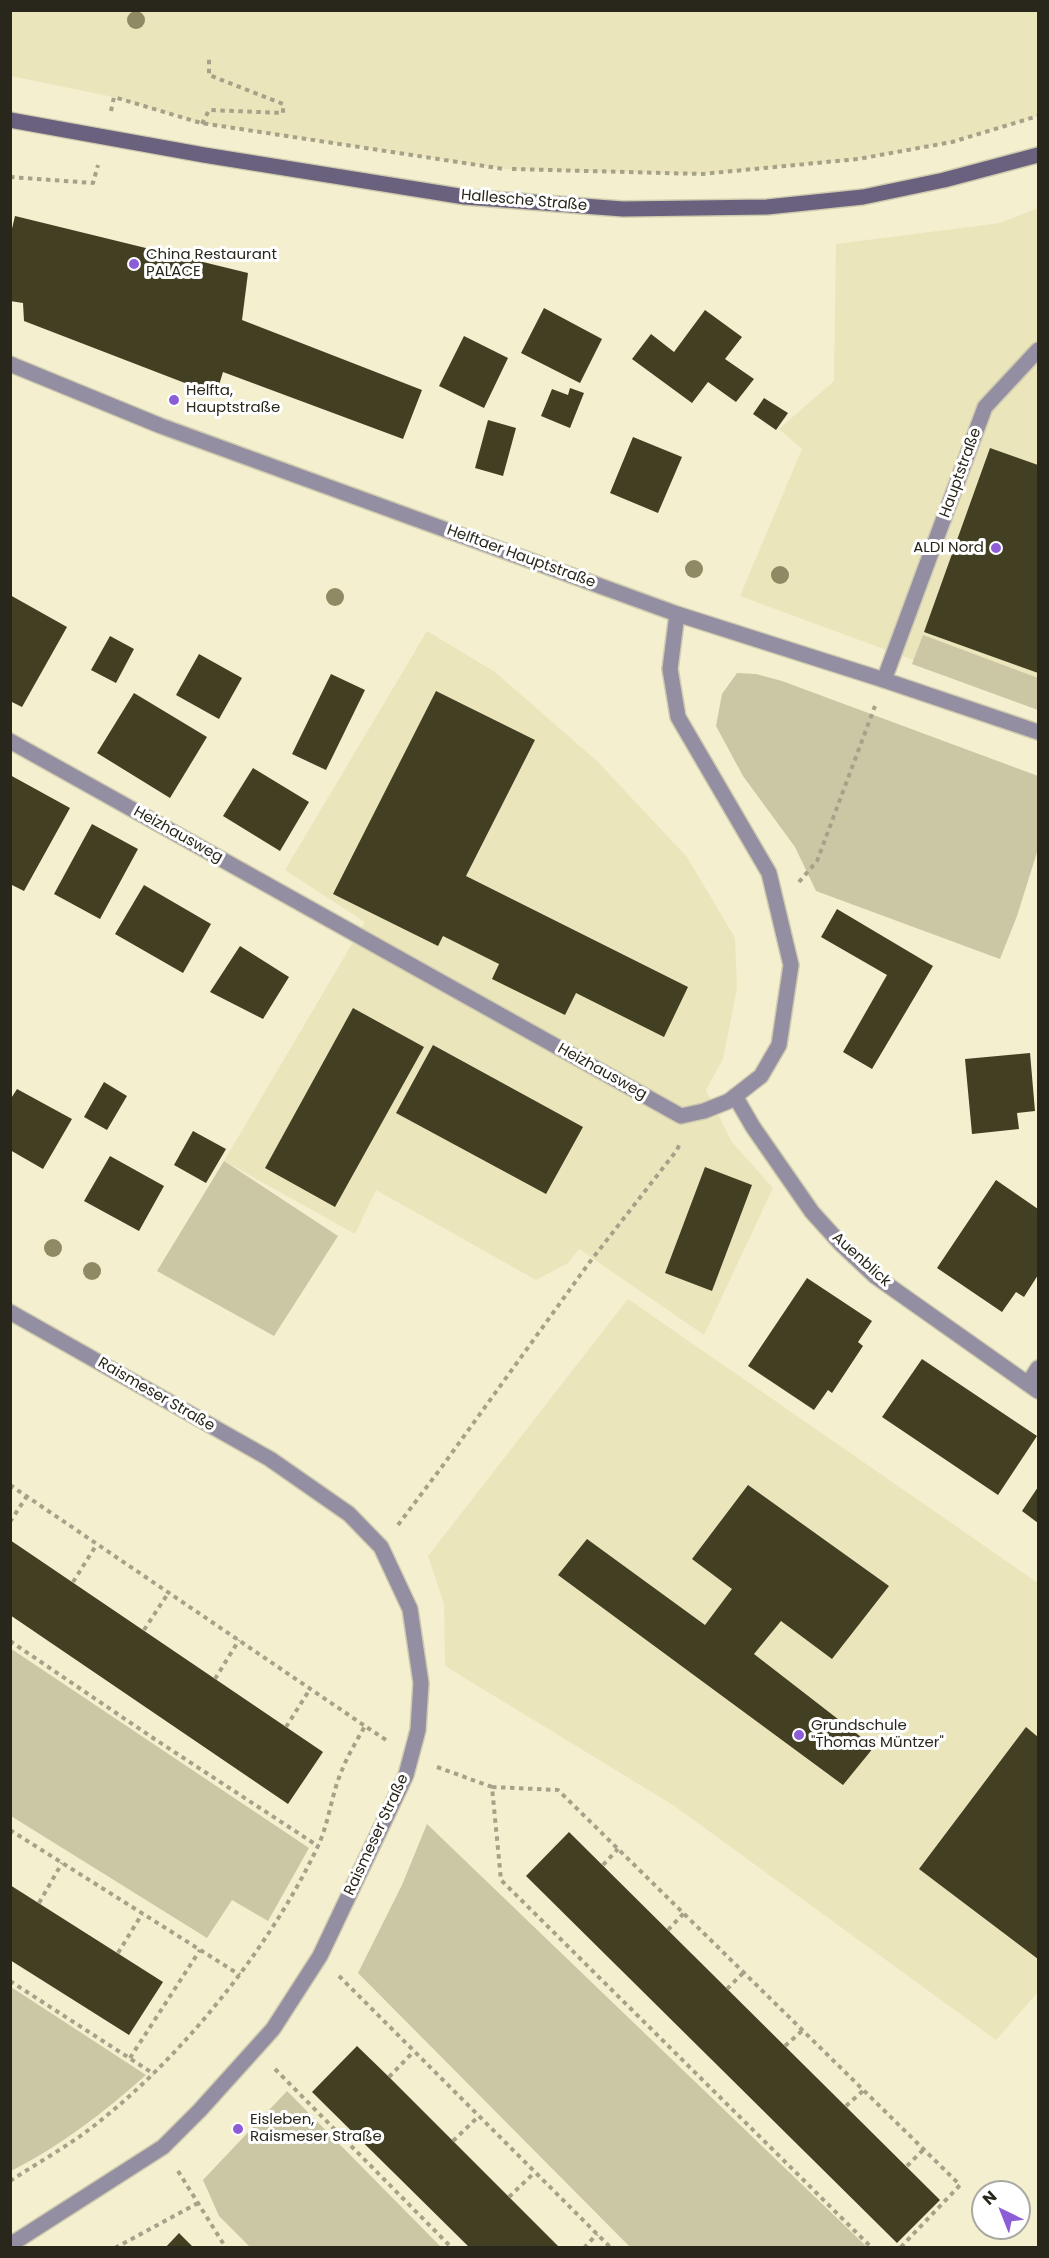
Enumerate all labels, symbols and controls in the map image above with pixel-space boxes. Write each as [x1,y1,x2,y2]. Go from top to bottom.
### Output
street label: Hallesche Straße [460,187,588,215]
place label: China Restaurant PALACE [146,246,277,281]
marker: China Restaurant PALACE [127,257,141,271]
place label: Helfta, Hauptstraße [186,382,280,417]
marker: Helfta, Hauptstraße [167,393,181,407]
street label: Hauptstraße [936,426,986,520]
street label: Helftaer Hauptstraße [444,522,598,592]
place label: ALDI Nord [913,539,984,557]
marker: ALDI Nord [989,541,1003,555]
street label: Heizhausweg [130,803,226,867]
street label: Heizhausweg [554,1040,650,1104]
street label: Auenblick [828,1229,894,1291]
street label: Raismeser Straße [94,1354,218,1436]
place label: Grundschule "Thomas Müntzer" [811,1717,944,1752]
marker: Grundschule "Thomas Müntzer" [792,1728,806,1742]
street label: Raismeser Straße [341,1771,413,1899]
place label: Eisleben, Raismeser Straße [250,2111,382,2146]
marker: Eisleben, Raismeser Straße [231,2122,245,2136]
north arrow [971,2180,1031,2240]
text: N [977,2185,1002,2210]

